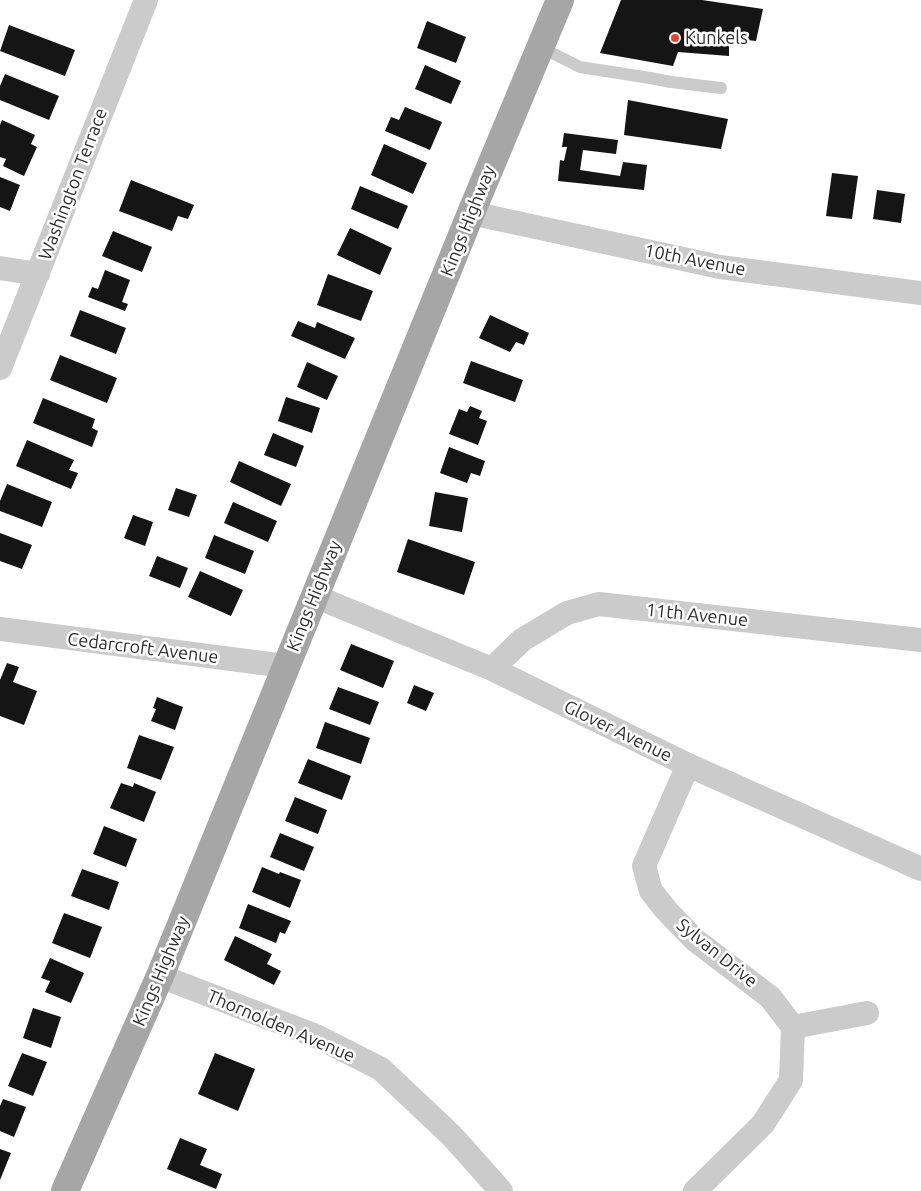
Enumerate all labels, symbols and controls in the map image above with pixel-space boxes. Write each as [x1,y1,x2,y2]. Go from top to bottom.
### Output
place label: Kunkels [685,27,748,49]
marker: Kunkels [669,32,681,44]
street label: Washington Terrace [34,105,112,263]
street label: Kings Highway [436,162,500,280]
street label: 10th Avenue [643,240,747,280]
street label: Kings Highway [282,537,346,655]
street label: 11th Avenue [645,599,749,631]
street label: Cedarcroft Avenue [66,628,220,668]
street label: Glover Avenue [561,696,675,766]
street label: Kings Highway [128,913,194,1029]
street label: Sylvan Drive [672,914,762,992]
street label: Thornolden Avenue [204,985,358,1067]

